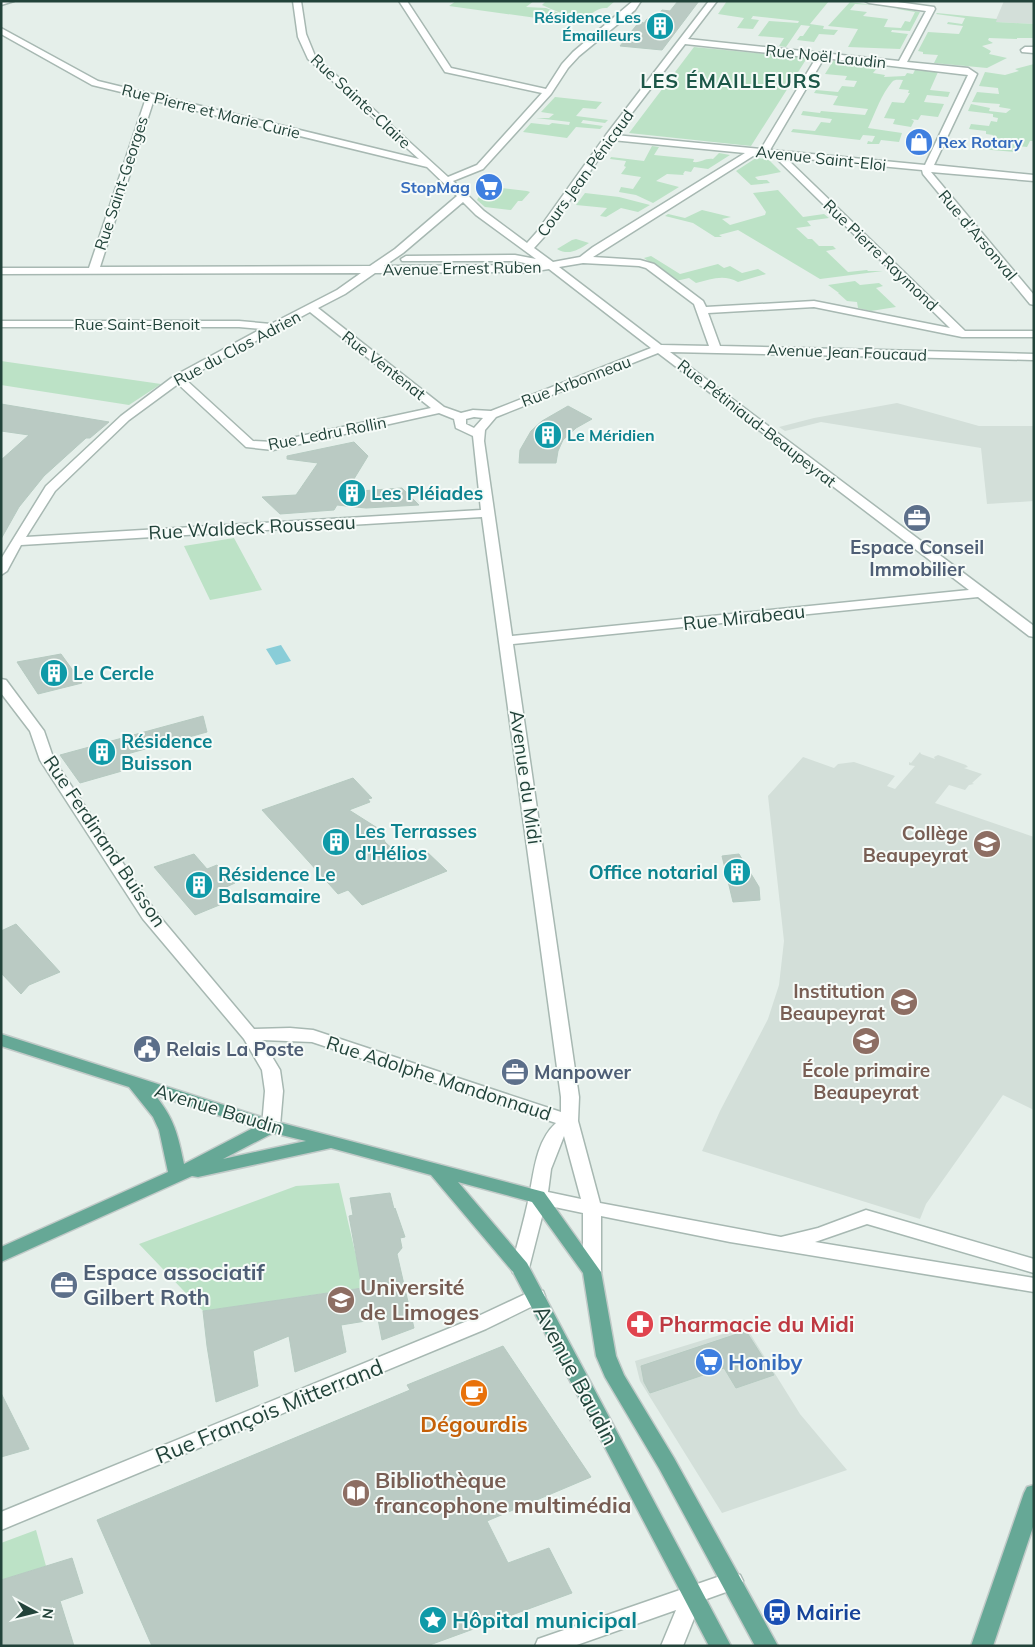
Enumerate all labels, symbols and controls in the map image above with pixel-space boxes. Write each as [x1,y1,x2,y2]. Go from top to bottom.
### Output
place label: Résidence Les Émailleurs [534,7,641,45]
building icon: Résidence Les Émailleurs [645,11,675,41]
street label: Rue Noël Laudin [765,40,887,72]
street label: Rue Sainte-Claire [307,49,415,153]
district label: LES ÉMAILLEURS [640,68,822,93]
street label: Rue Pierre et Marie Curie [120,79,302,143]
street label: Cours Jean Pénicaud [532,106,638,240]
street label: Rue Saint-Georges [90,113,152,253]
shop icon: Rex Rotary [904,127,934,157]
place label: Rex Rotary [938,132,1023,152]
street label: Avenue Saint-Eloi [755,141,887,175]
supermarket icon: StopMag [474,172,504,202]
place label: StopMag [401,177,470,197]
street label: Rue d'Arsonval [934,186,1022,284]
street label: Rue Pierre Raymond [819,195,943,315]
street label: Avenue Ernest Ruben [382,257,542,279]
street label: Rue du Clos Adrien [170,306,304,390]
street label: Rue Saint-Benoit [74,314,200,334]
street label: Rue Ventenat [338,326,430,404]
street label: Avenue Jean Foucaud [767,339,927,365]
street label: Rue Arbonneau [518,351,634,411]
street label: Rue Pétiniaud-Beaupeyrat [674,355,841,491]
street label: Rue Ledru Rollin [266,412,388,454]
building icon: Le Méridien [533,420,563,450]
place label: Le Méridien [567,425,655,445]
building icon: Les Pléiades [337,478,367,508]
place label: Les Pléiades [371,481,483,505]
office icon: Espace Conseil Immobilier [902,503,932,533]
street label: Rue Waldeck Rousseau [148,510,356,544]
place label: Espace Conseil Immobilier [850,535,984,581]
street label: Rue Mirabeau [682,599,806,635]
building icon: Le Cercle [39,658,69,688]
place label: Le Cercle [73,661,154,685]
street label: Avenue du Midi [505,708,547,846]
place label: Résidence Buisson [121,729,212,775]
building icon: Résidence Buisson [87,737,117,767]
street label: Rue Ferdinand Buisson [39,751,171,931]
place label: Les Terrasses d'Hélios [355,819,477,865]
place label: Collège Beaupeyrat [863,821,968,867]
building icon: Les Terrasses d'Hélios [321,827,351,857]
school or university icon: Collège Beaupeyrat [972,829,1002,859]
building icon: Office notarial [722,857,752,887]
place label: Office notarial [589,860,718,884]
place label: Résidence Le Balsamaire [218,862,336,908]
building icon: Résidence Le Balsamaire [184,870,214,900]
place label: Institution Beaupeyrat [780,979,885,1025]
school or university icon: Institution Beaupeyrat [889,987,919,1017]
school or university icon: École primaire Beaupeyrat [851,1026,881,1056]
street label: Rue Adolphe Mandonnaud [324,1030,554,1126]
public building icon: Relais La Poste [132,1034,162,1064]
place label: Relais La Poste [166,1037,304,1061]
office icon: Manpower [500,1057,530,1087]
place label: École primaire Beaupeyrat [802,1058,930,1104]
place label: Manpower [534,1060,632,1084]
street label: Avenue Baudin [152,1078,286,1140]
place label: Espace associatif Gilbert Roth [83,1258,265,1311]
office icon: Espace associatif Gilbert Roth [49,1270,79,1300]
place label: Université de Limoges [360,1273,479,1326]
school or university icon: Université de Limoges [326,1285,356,1315]
street label: Avenue Baudin [527,1300,625,1450]
pharmacy icon: Pharmacie du Midi [625,1309,655,1339]
place label: Pharmacie du Midi [659,1310,855,1338]
supermarket icon: Honiby [694,1347,724,1377]
place label: Honiby [728,1348,802,1376]
street label: Rue François Mitterrand [151,1352,387,1470]
cafe icon: Dégourdis [459,1378,489,1408]
place label: Dégourdis [420,1410,528,1438]
place label: Bibliothèque francophone multimédia [375,1466,631,1519]
library icon: Bibliothèque francophone multimédia [341,1478,371,1508]
north arrow [10,1587,60,1637]
bus stop icon: Mairie [762,1597,792,1627]
place label: Mairie [796,1598,861,1626]
place icon: Hôpital municipal [418,1605,448,1635]
place label: Hôpital municipal [452,1606,637,1634]
text: N [38,1607,57,1620]

